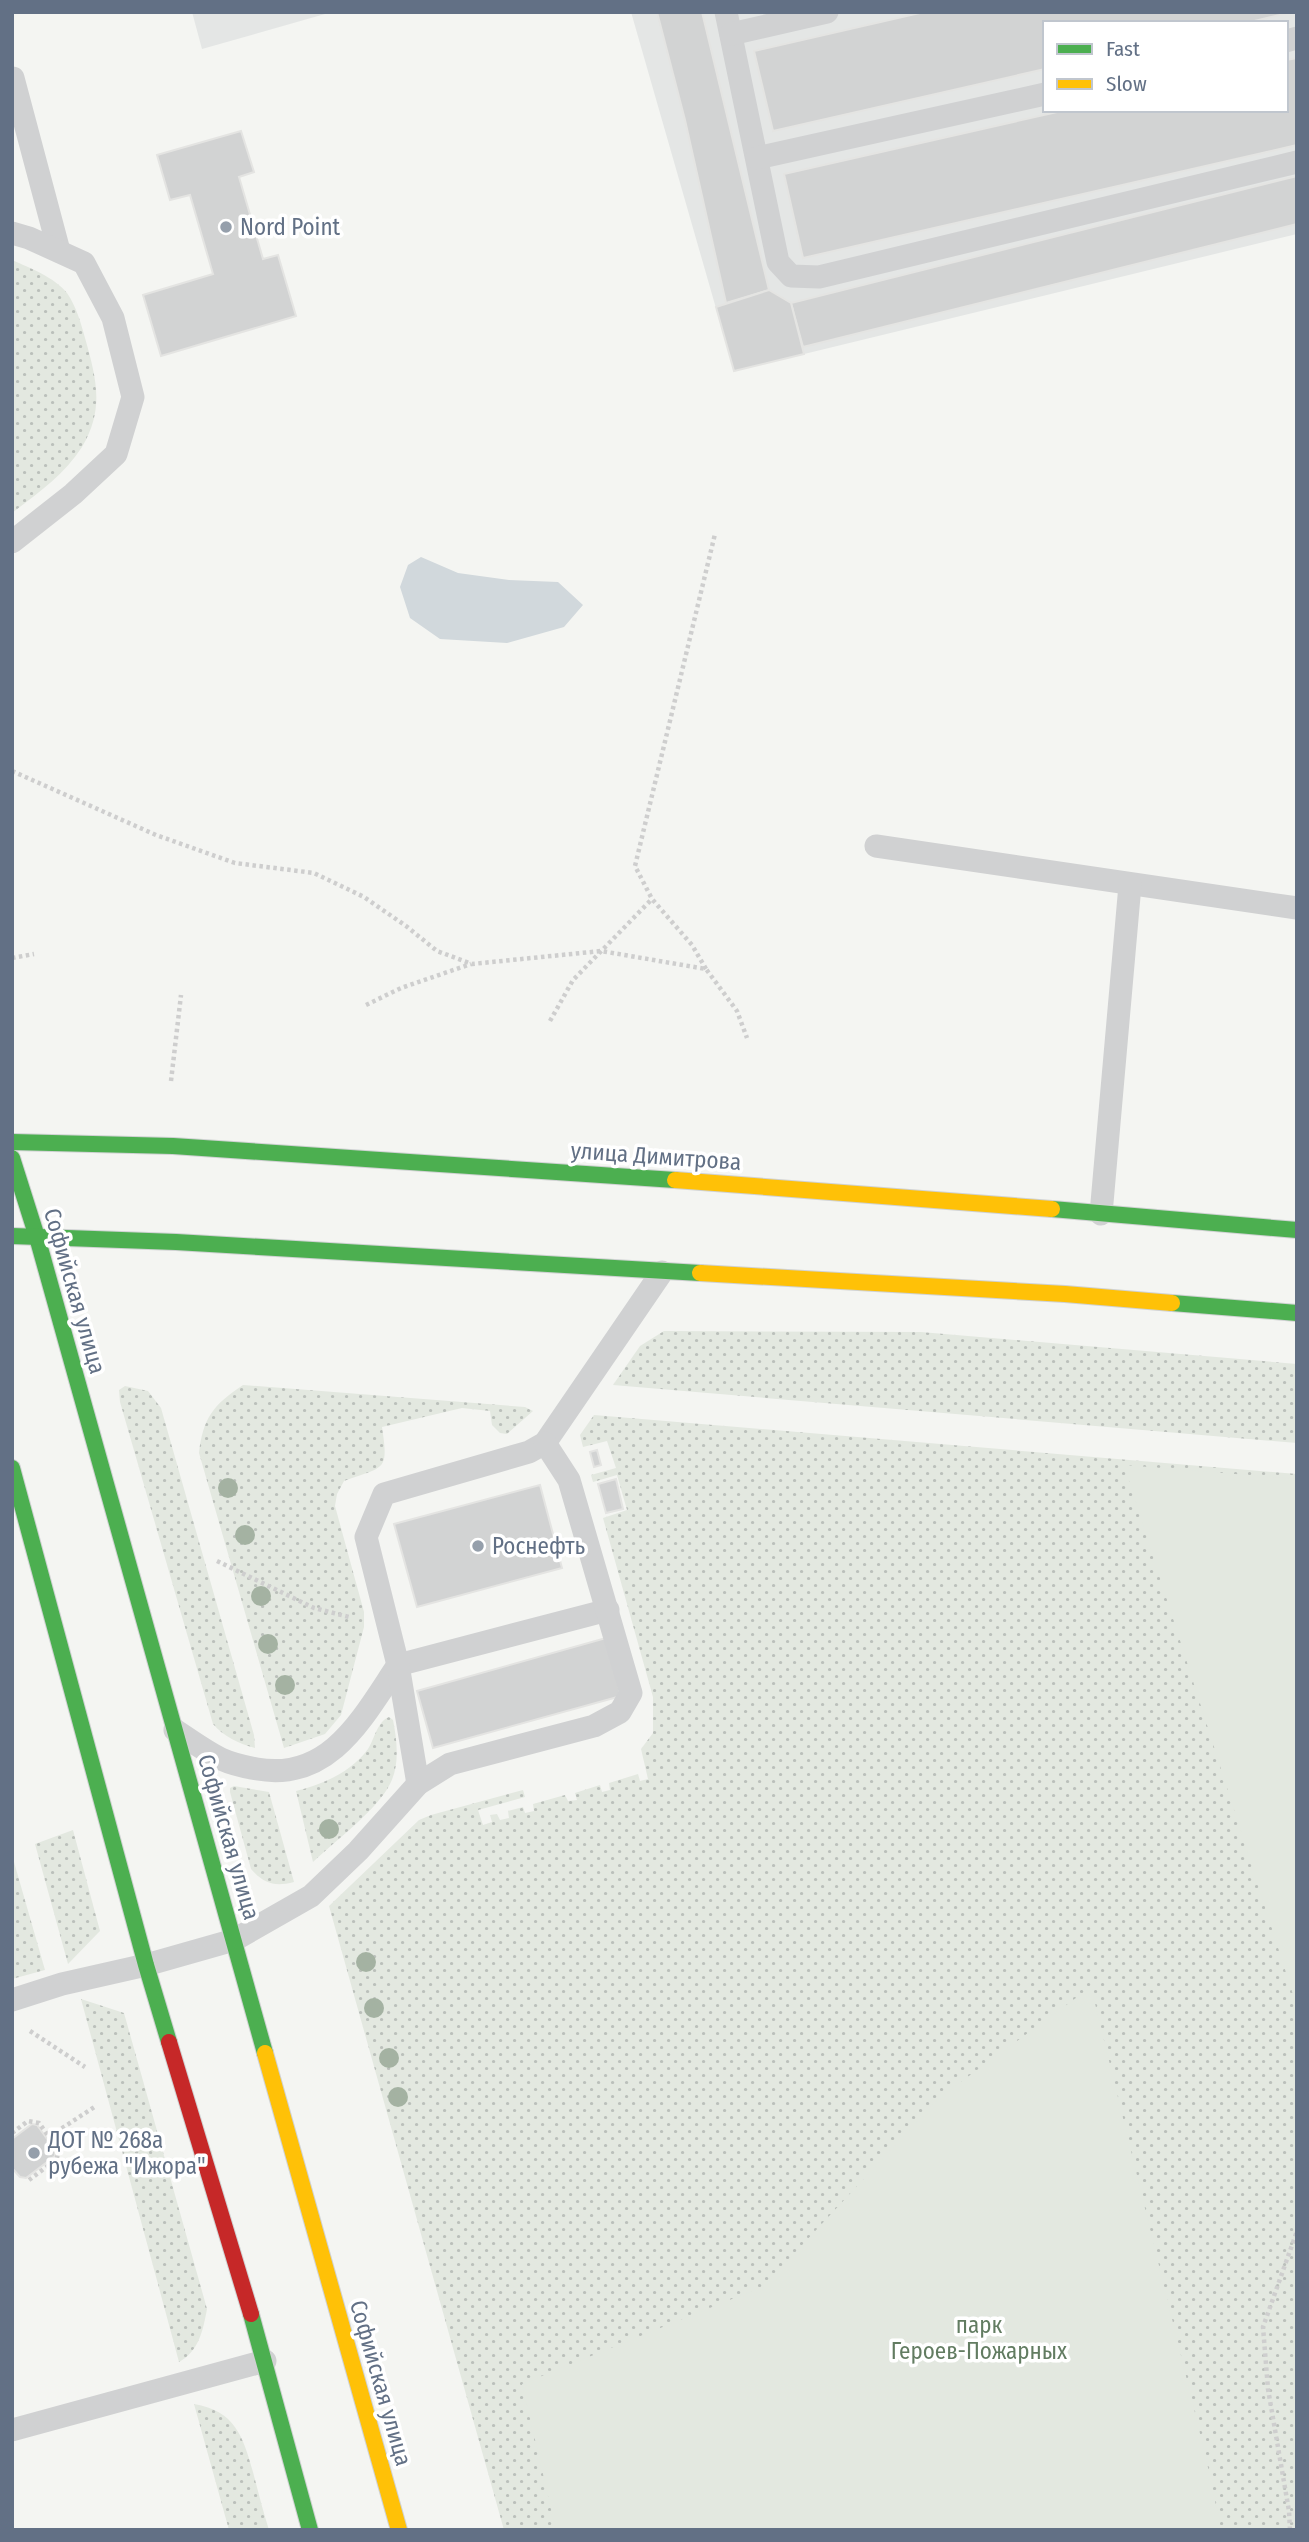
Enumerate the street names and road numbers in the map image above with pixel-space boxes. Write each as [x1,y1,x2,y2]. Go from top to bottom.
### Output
street label: улица Димитрова [570,1136,742,1176]
street label: Софийская улица [38,1205,112,1377]
street label: Софийская улица [192,1751,266,1923]
street label: Софийская улица [344,2297,418,2469]

